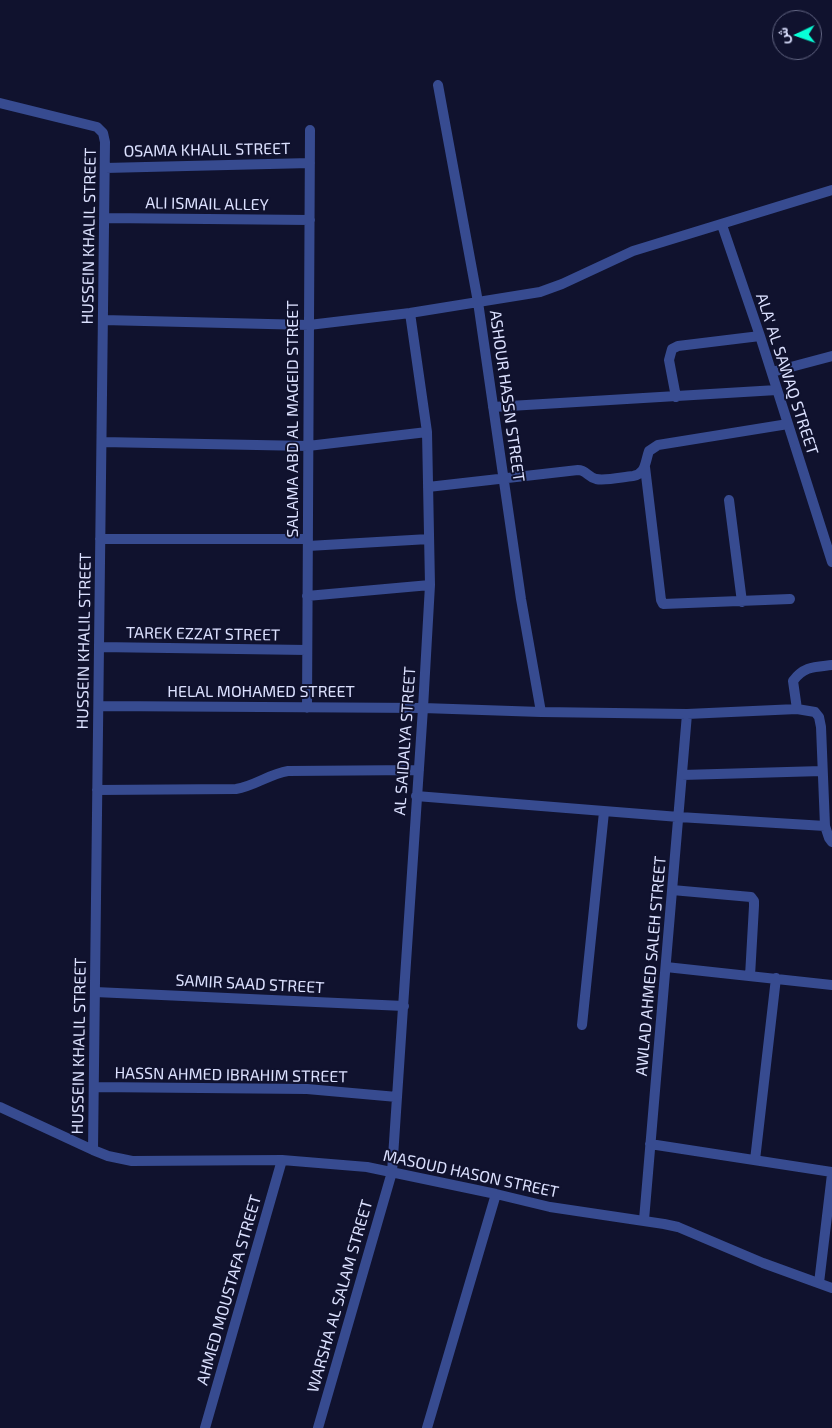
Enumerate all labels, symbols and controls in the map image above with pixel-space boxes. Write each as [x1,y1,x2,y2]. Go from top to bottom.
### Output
north arrow [772,10,822,60]
text: ش [774,27,791,45]
street label: OSAMA KHALIL STREET [123,139,291,161]
street label: HUSSEIN KHALIL STREET [78,147,100,325]
street label: ALI ISMAIL ALLEY [145,193,269,215]
street label: ALA' AL SAWAQ STREET [752,291,822,457]
street label: SALAMA ABD AL MAGEID STREET [283,300,303,538]
street label: ASHOUR HASSN STREET [485,309,529,483]
street label: HUSSEIN KHALIL STREET [73,552,95,730]
street label: TAREK EZZAT STREET [126,623,280,645]
street label: AL SAIDALYA STREET [390,666,420,816]
street label: HELAL MOHAMED STREET [167,682,355,702]
street label: AWLAD AHMED SALEH STREET [632,855,670,1077]
street label: HUSSEIN KHALIL STREET [68,957,90,1135]
street label: SAMIR SAAD STREET [175,971,325,997]
street label: HASSN AHMED IBRAHIM STREET [114,1063,348,1087]
street label: MASOUD HASON STREET [381,1146,561,1202]
street label: AHMED MOUSTAFA STREET [193,1193,265,1387]
street label: WARSHA AL SALAM STREET [303,1197,377,1395]

